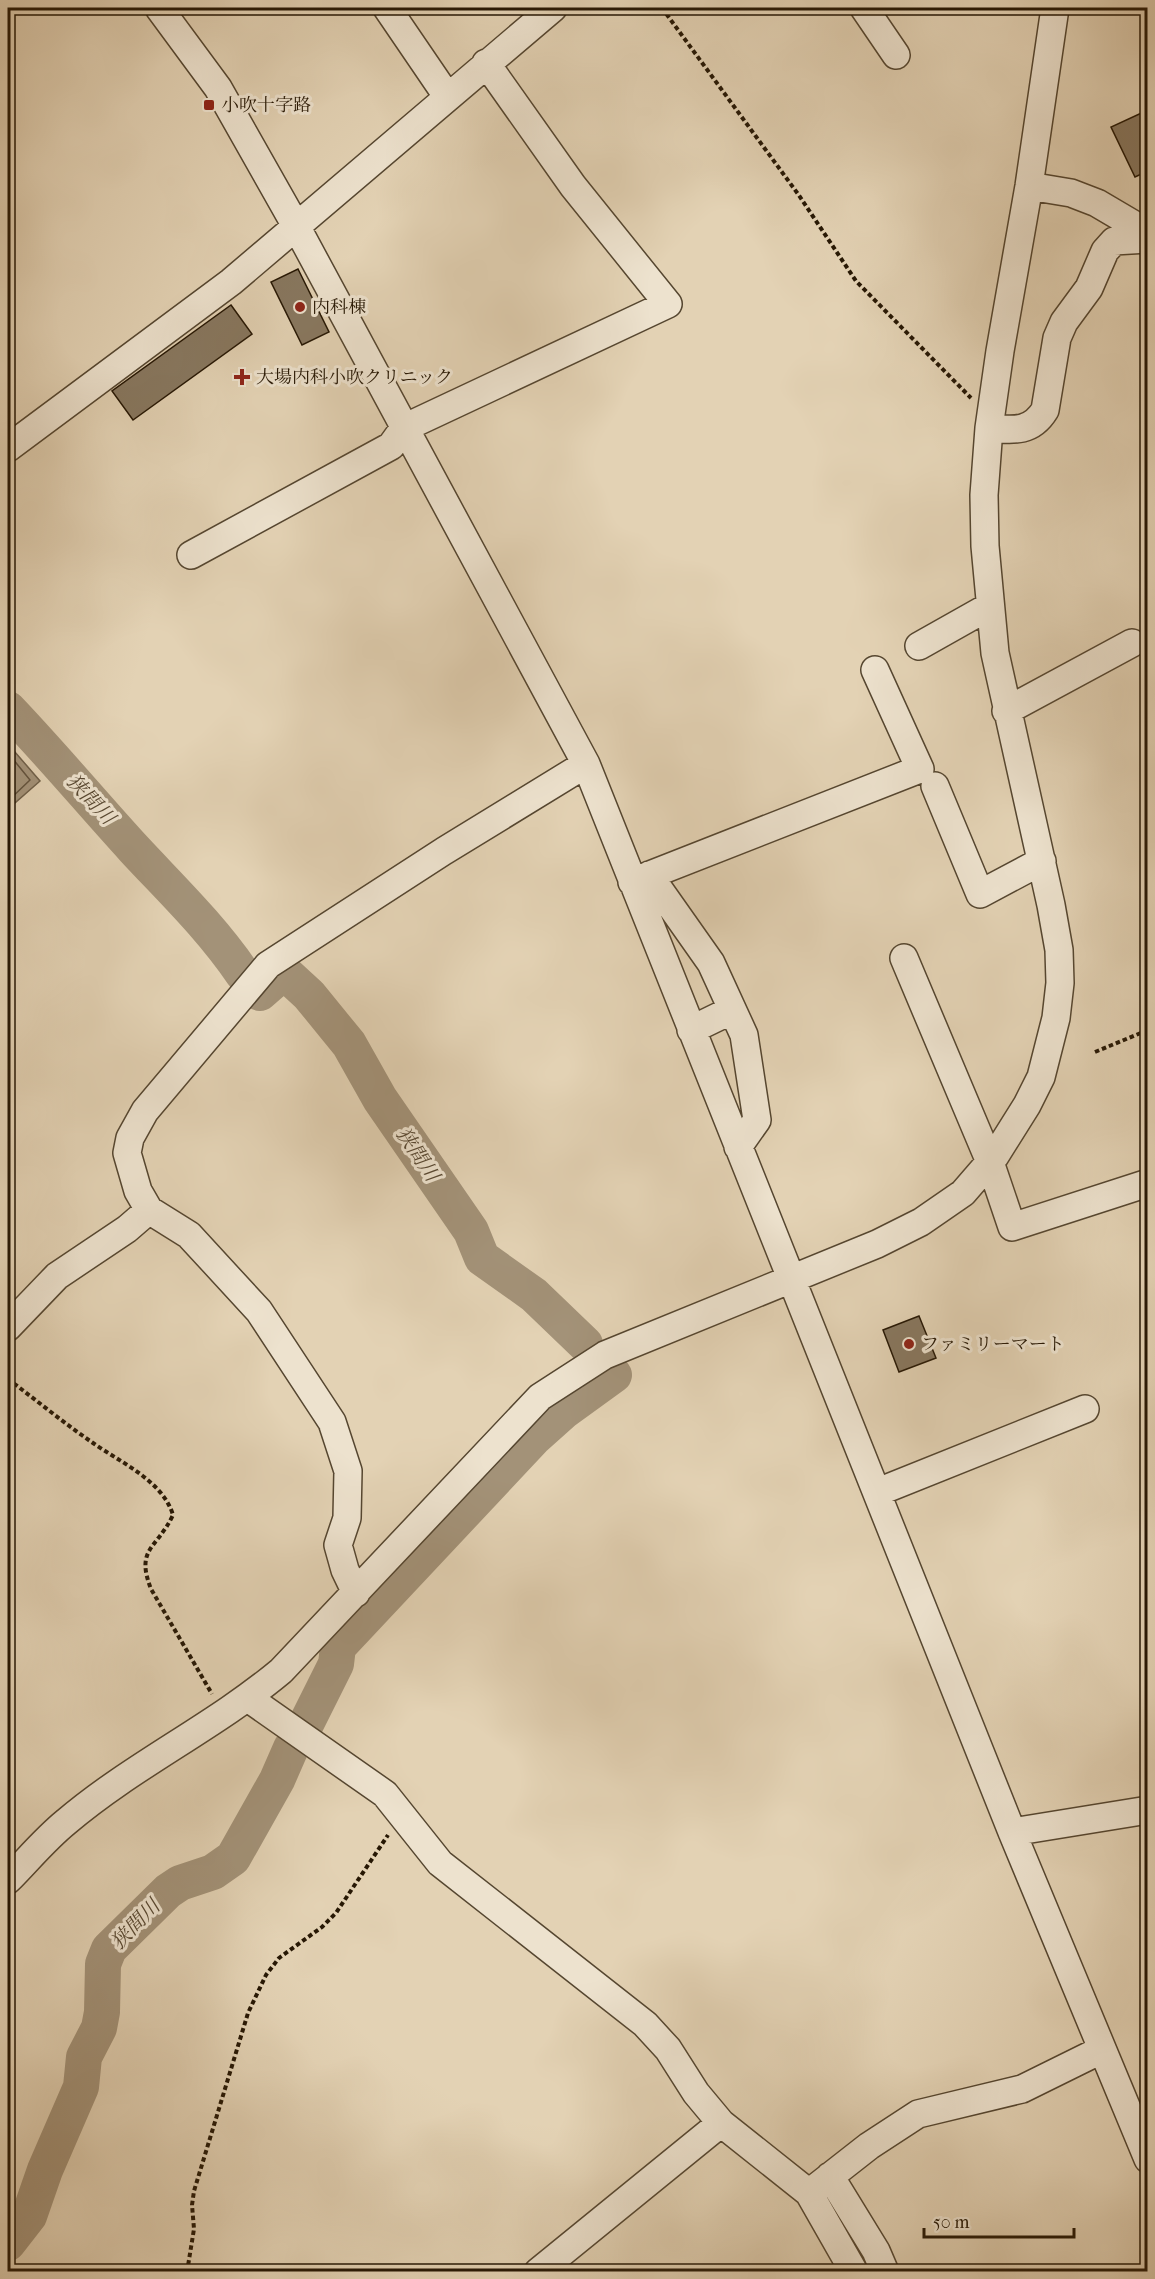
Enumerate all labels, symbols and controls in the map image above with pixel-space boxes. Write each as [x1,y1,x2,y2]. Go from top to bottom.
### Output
place label: 小吹十字路 [221,95,311,116]
marker: 小吹十字路 [202,98,216,112]
place label: 内科棟 [312,297,366,318]
marker: 内科棟 [293,300,307,314]
place label: 大場内科小吹クリニック [256,367,453,388]
marker: 大場内科小吹クリニック [233,368,251,386]
water label: 狭間川 [62,770,121,831]
water label: 狭間川 [391,1123,445,1187]
place label: ファミリーマート [921,1334,1065,1355]
marker: ファミリーマート [902,1337,916,1351]
water label: 狭間川 [106,1893,166,1954]
scale bar [924,2201,1074,2239]
text: 50 m [933,2212,970,2233]

